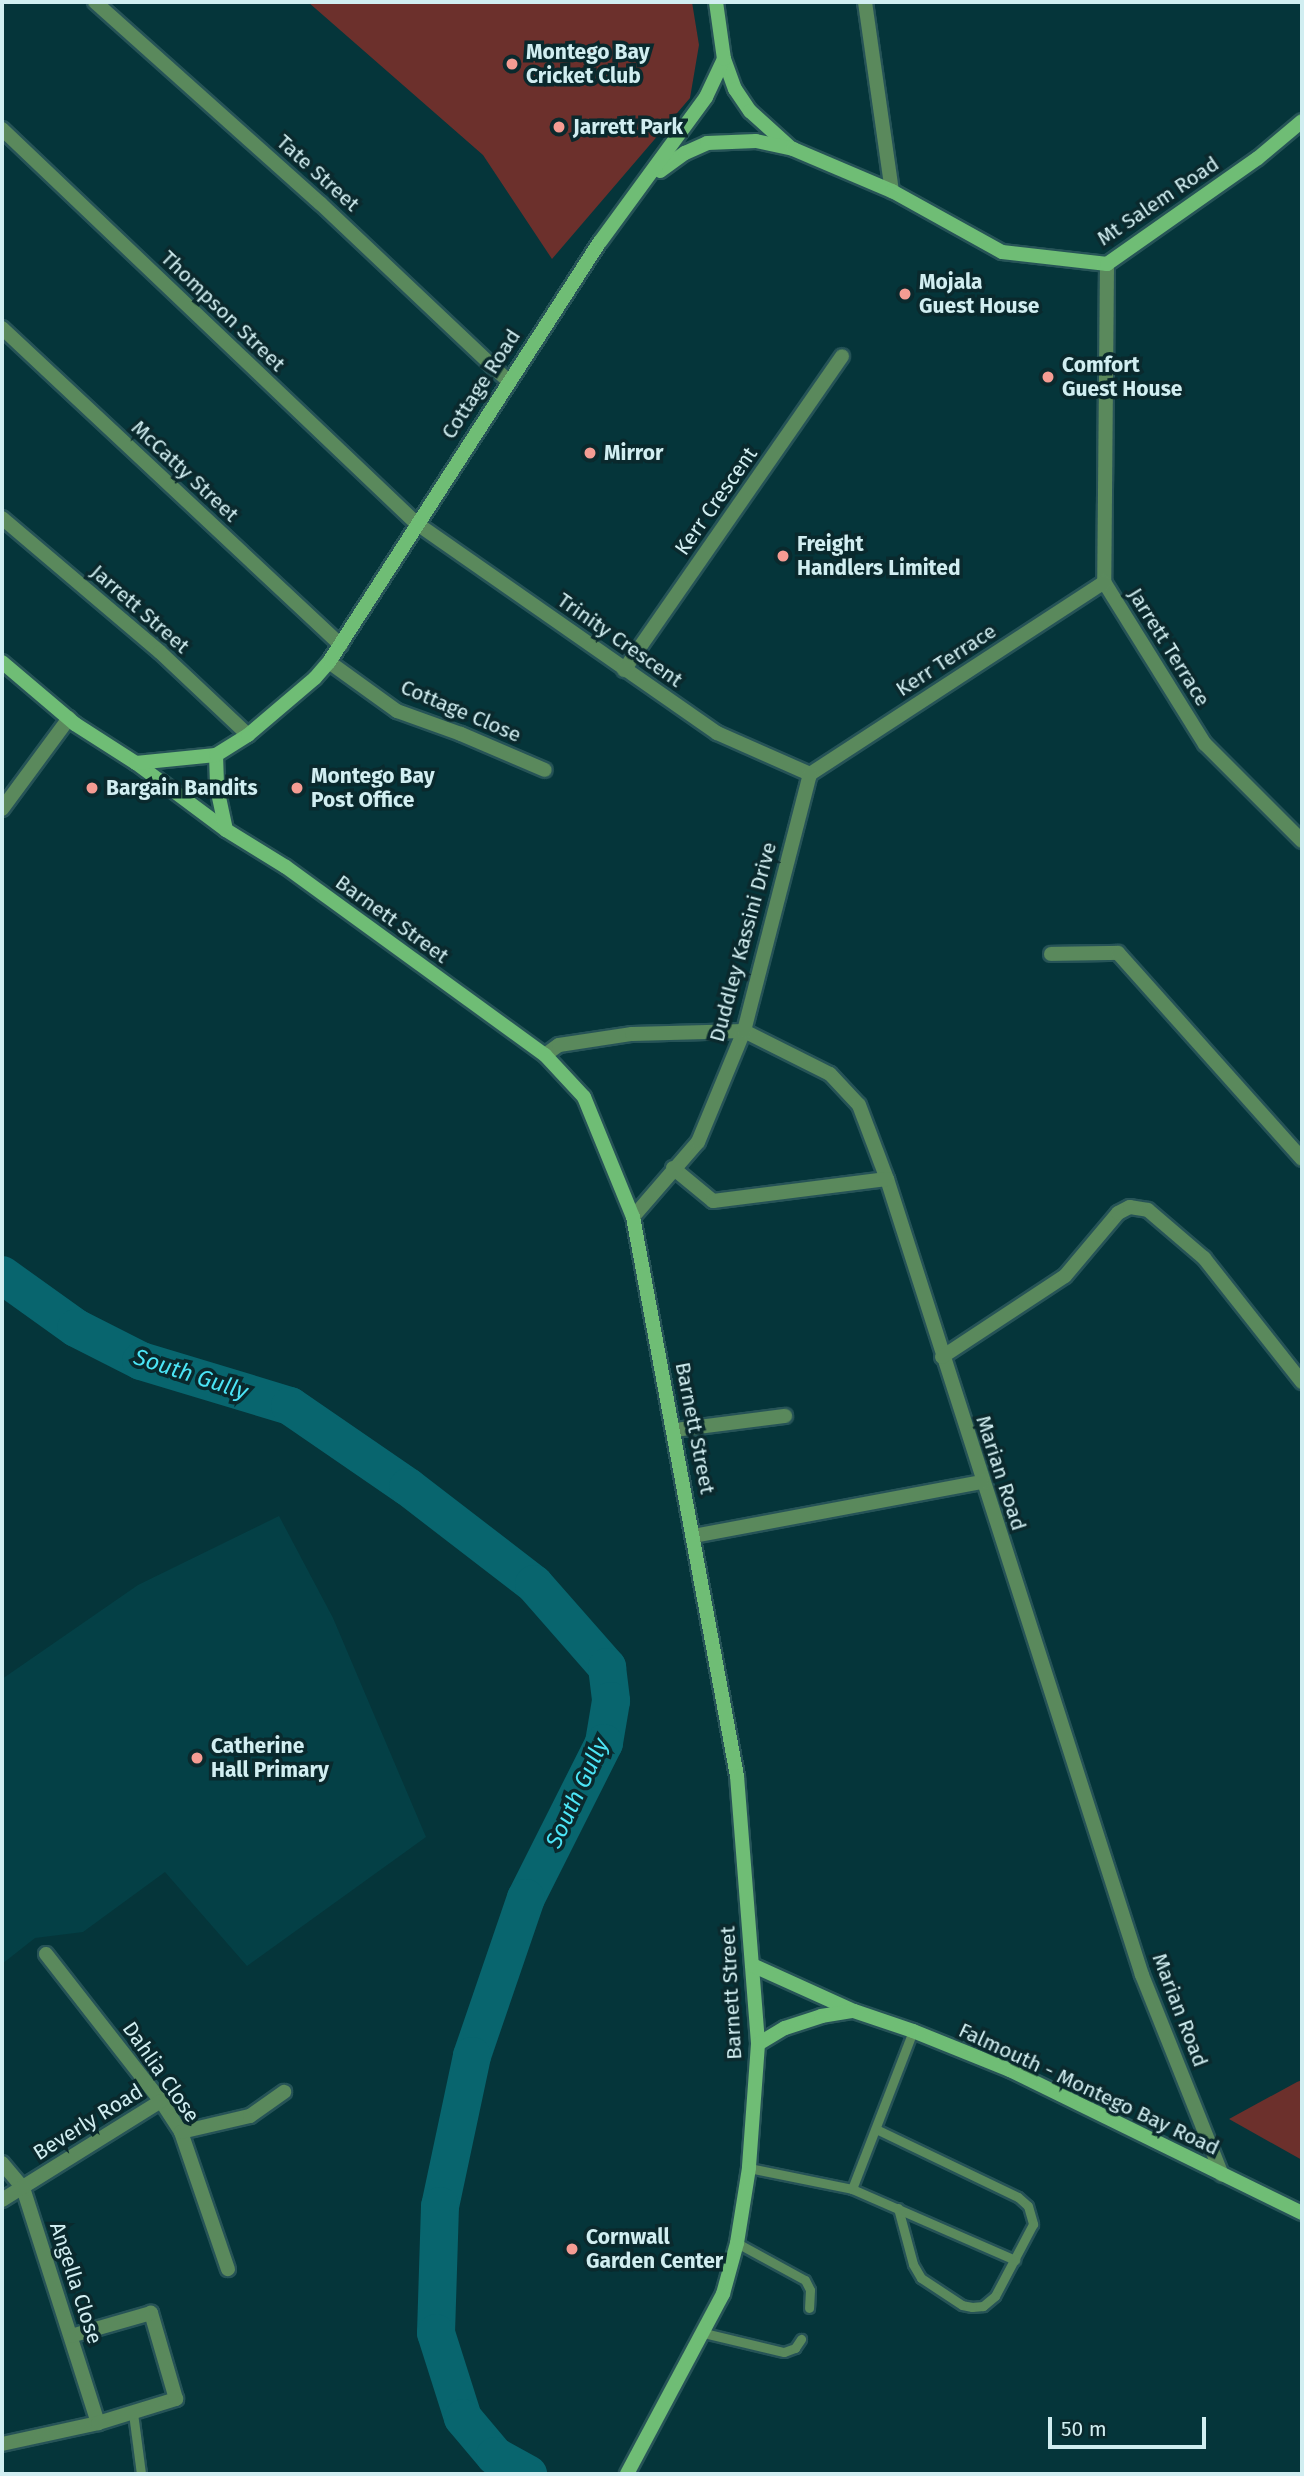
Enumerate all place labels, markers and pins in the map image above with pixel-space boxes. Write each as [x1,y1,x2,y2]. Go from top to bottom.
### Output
place label: Montego Bay Cricket Club [526,39,650,89]
marker: Montego Bay Cricket Club [504,56,520,72]
place label: Jarrett Park [573,114,683,140]
marker: Jarrett Park [551,119,567,135]
place label: Mojala Guest House [919,269,1039,319]
marker: Mojala Guest House [897,286,913,302]
place label: Comfort Guest House [1062,352,1182,402]
marker: Comfort Guest House [1040,369,1056,385]
place label: Mirror [604,440,663,466]
marker: Mirror [582,445,598,461]
place label: Freight Handlers Limited [797,531,961,581]
marker: Freight Handlers Limited [775,548,791,564]
place label: Montego Bay Post Office [311,763,435,813]
place label: Bargain Bandits [106,775,258,801]
marker: Bargain Bandits [84,780,100,796]
marker: Montego Bay Post Office [289,780,305,796]
place label: Catherine Hall Primary [211,1733,329,1783]
marker: Catherine Hall Primary [189,1750,205,1766]
place label: Cornwall Garden Center [586,2224,723,2274]
marker: Cornwall Garden Center [564,2241,580,2257]

